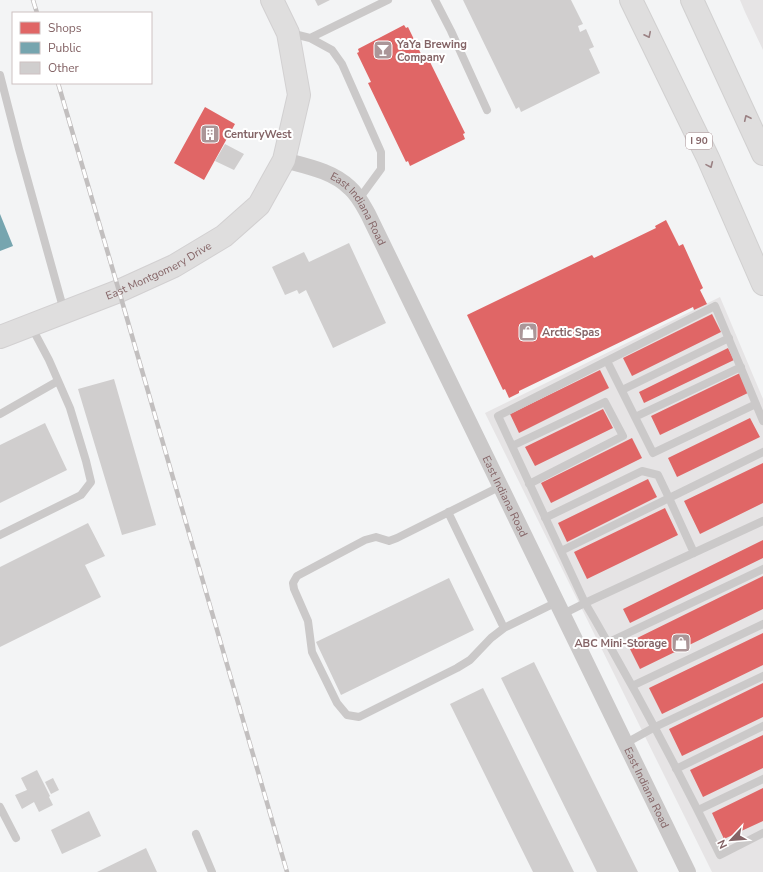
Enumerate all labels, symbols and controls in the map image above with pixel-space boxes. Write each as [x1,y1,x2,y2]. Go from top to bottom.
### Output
legend [12,12,152,84]
text: Shops [48,20,82,36]
one-way arrow [643,31,651,38]
place label: YaYa Brewing Company [396,37,467,65]
bar icon: YaYa Brewing Company [372,39,394,61]
text: Public [48,40,82,56]
text: Other [48,60,80,76]
one-way arrow [744,115,752,122]
building icon: CenturyWest [199,123,221,145]
place label: CenturyWest [224,127,292,142]
road number: I 90 [686,133,712,149]
one-way arrow [706,161,714,168]
street label: East Indiana Road [328,168,390,248]
street label: East Montgomery Drive [103,238,214,303]
shop icon: Arctic Spas [517,321,539,343]
place label: Arctic Spas [542,325,600,340]
street label: East Indiana Road [479,453,531,539]
shop icon: ABC Mini-Storage [670,632,692,654]
place label: ABC Mini-Storage [574,636,667,651]
street label: East Indiana Road [621,744,673,831]
north arrow [711,820,751,860]
text: N [714,837,731,851]

